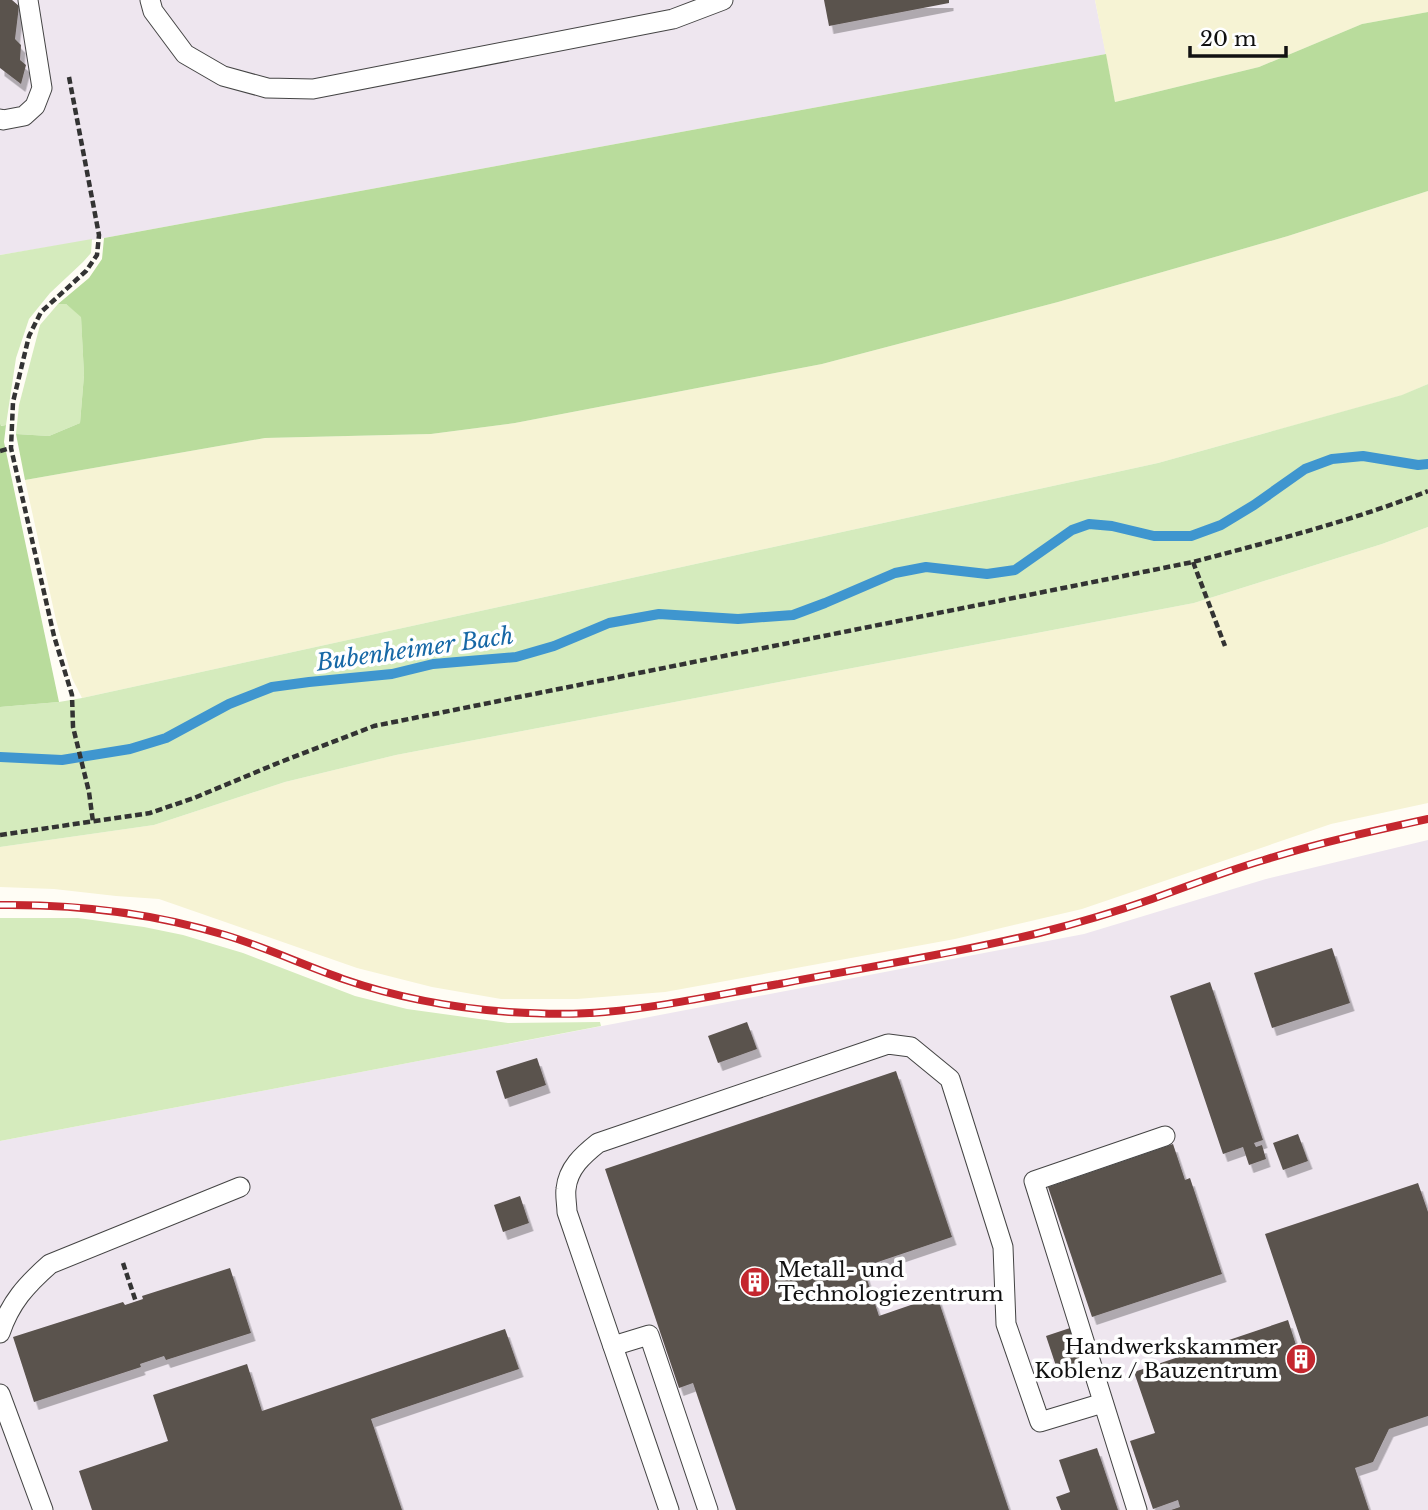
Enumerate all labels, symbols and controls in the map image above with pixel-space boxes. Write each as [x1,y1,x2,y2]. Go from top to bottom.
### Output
scale bar [1190,14,1286,58]
text: 20 m [1200,26,1257,52]
water label: Bubenheimer Bach [314,621,515,677]
place label: Metall- und Technologiezentrum [778,1257,1004,1307]
building icon: Metall- und Technologiezentrum [738,1265,772,1299]
place label: Handwerkskammer Koblenz / Bauzentrum [1034,1334,1278,1384]
building icon: Handwerkskammer Koblenz / Bauzentrum [1284,1342,1318,1376]

